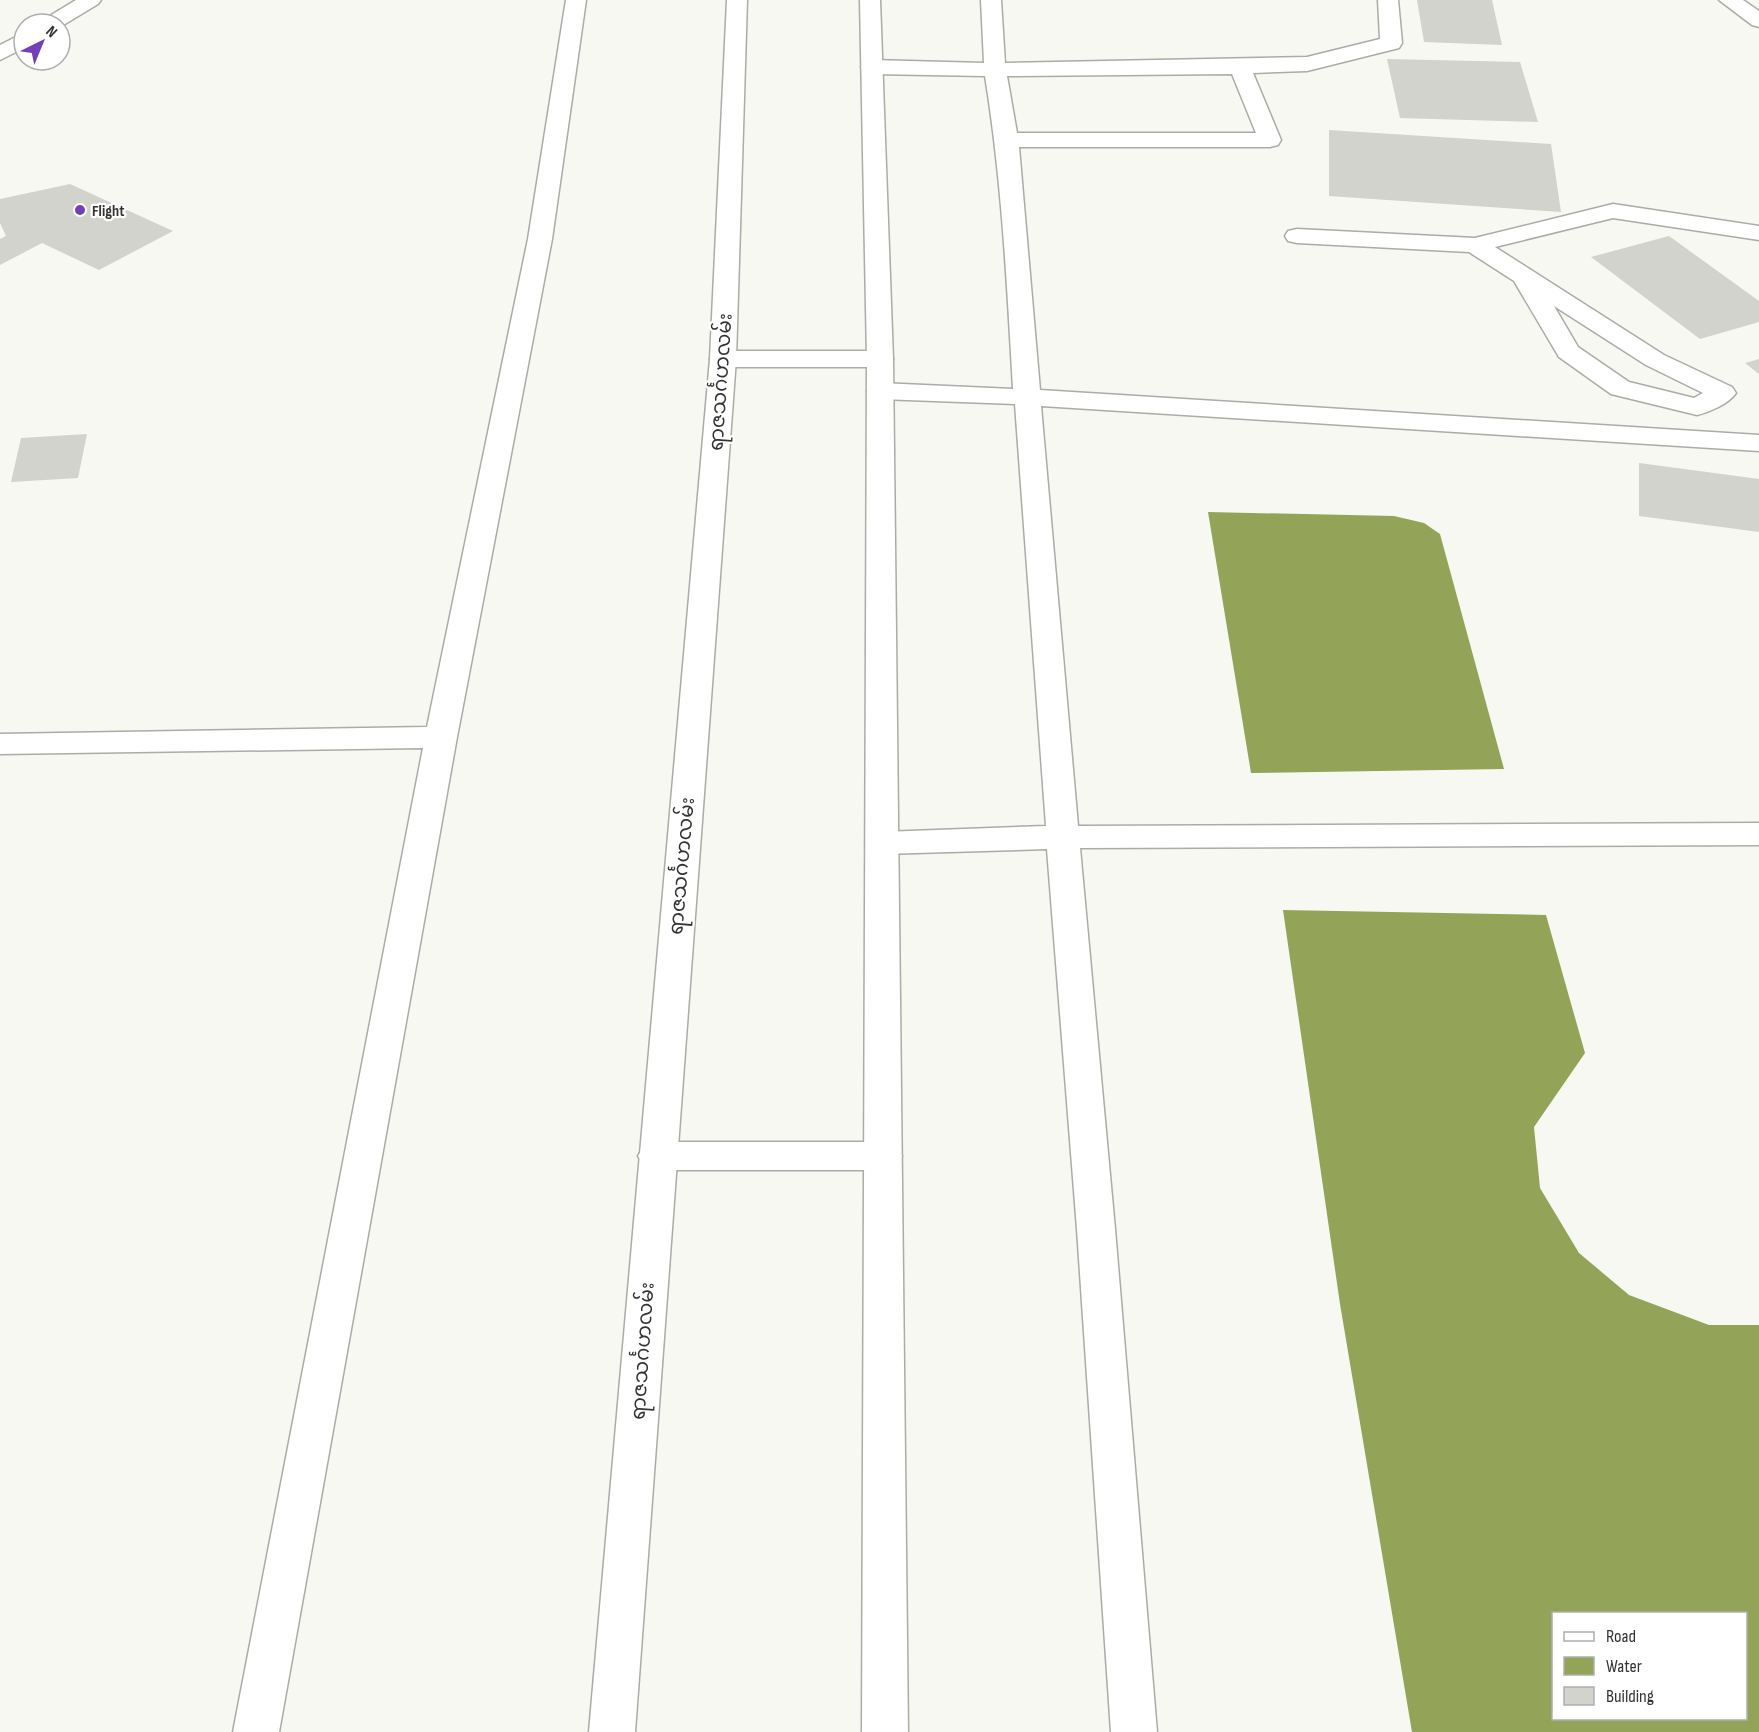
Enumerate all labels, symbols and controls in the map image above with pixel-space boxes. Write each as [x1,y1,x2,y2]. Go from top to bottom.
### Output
north arrow [12,12,72,72]
text: N [42,22,61,42]
place label: Flight [92,202,124,221]
marker: Flight [73,203,87,217]
street label: ရာဇသင်္ဂဟလမ်း [701,312,741,452]
street label: ရာဇသင်္ဂဟလမ်း [661,796,703,936]
street label: ရာဇသင်္ဂဟလမ်း [623,1281,663,1421]
legend [1552,1612,1747,1720]
text: Road [1606,1626,1636,1647]
text: Water [1606,1656,1642,1677]
text: Building [1606,1686,1654,1707]

